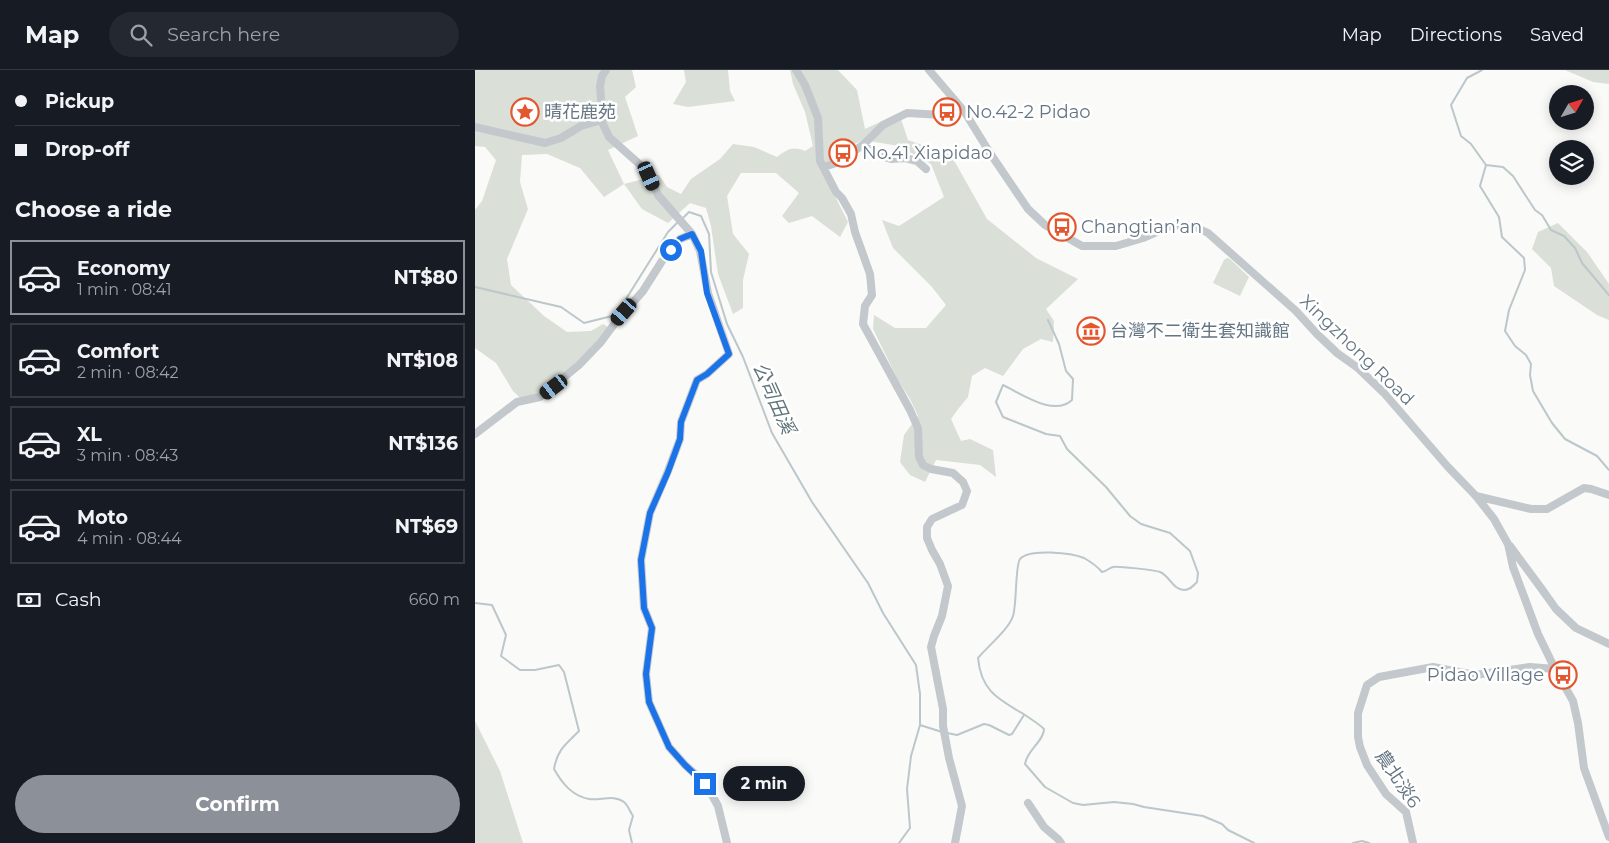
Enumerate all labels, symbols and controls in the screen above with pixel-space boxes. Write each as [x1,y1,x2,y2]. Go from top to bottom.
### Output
search box [109,12,459,57]
text: Map [25,20,79,49]
icon: search [127,21,155,49]
text: Search here [167,23,280,46]
text: Map [1342,24,1382,46]
text: Directions [1410,24,1502,46]
text: Saved [1530,24,1584,46]
north arrow [1549,85,1594,130]
map controls [1549,85,1594,185]
text: Pickup [45,90,114,113]
place icon: 晴花鹿苑 [510,97,540,127]
bus stop icon: No.42-2 Pidao [932,97,962,127]
place label: 晴花鹿苑 [544,101,616,123]
place label: No.42-2 Pidao [966,101,1091,123]
text: Drop-off [45,138,129,161]
bus stop icon: No.41 Xiapidao [828,138,858,168]
button: layers [1549,140,1594,185]
place label: No.41 Xiapidao [862,142,992,164]
car [636,159,661,193]
text: Choose a ride [15,196,172,223]
bus stop icon: Changtian’an [1047,212,1077,242]
place label: Changtian’an [1081,216,1202,238]
route start [660,239,682,261]
icon: car [17,255,62,300]
text: Economy [77,257,170,280]
text: NT$80 [393,266,458,289]
text: 1 min · 08:41 [77,280,172,299]
street label: Xingzhong Road [1295,290,1419,410]
car [608,296,639,328]
museum icon: 台灣不二衛生套知識館 [1076,316,1106,346]
place label: 台灣不二衛生套知識館 [1110,320,1290,342]
icon: car [17,338,62,383]
text: Comfort [77,340,159,363]
text: NT$108 [386,349,458,372]
water label: 公司田溪 [748,359,801,440]
text: 2 min · 08:42 [77,363,179,382]
car [537,372,570,402]
icon: car [17,421,62,466]
text: XL [77,423,102,446]
text: NT$136 [388,432,458,455]
text: 3 min · 08:43 [77,446,178,465]
icon: car [17,504,62,549]
text: Moto [77,506,128,529]
text: NT$69 [395,515,458,538]
text: 4 min · 08:44 [77,529,182,548]
icon: cash [15,586,43,614]
text: Cash [55,588,102,611]
text: 660 m [409,590,460,609]
bus stop icon: Pidao Village [1548,660,1578,690]
place label: Pidao Village [1427,664,1544,686]
street label: 農北淡6 [1371,746,1425,812]
callout: 2 min [723,766,805,802]
route end [694,773,716,795]
text: 2 min [741,774,787,793]
button: Confirm [15,775,460,833]

